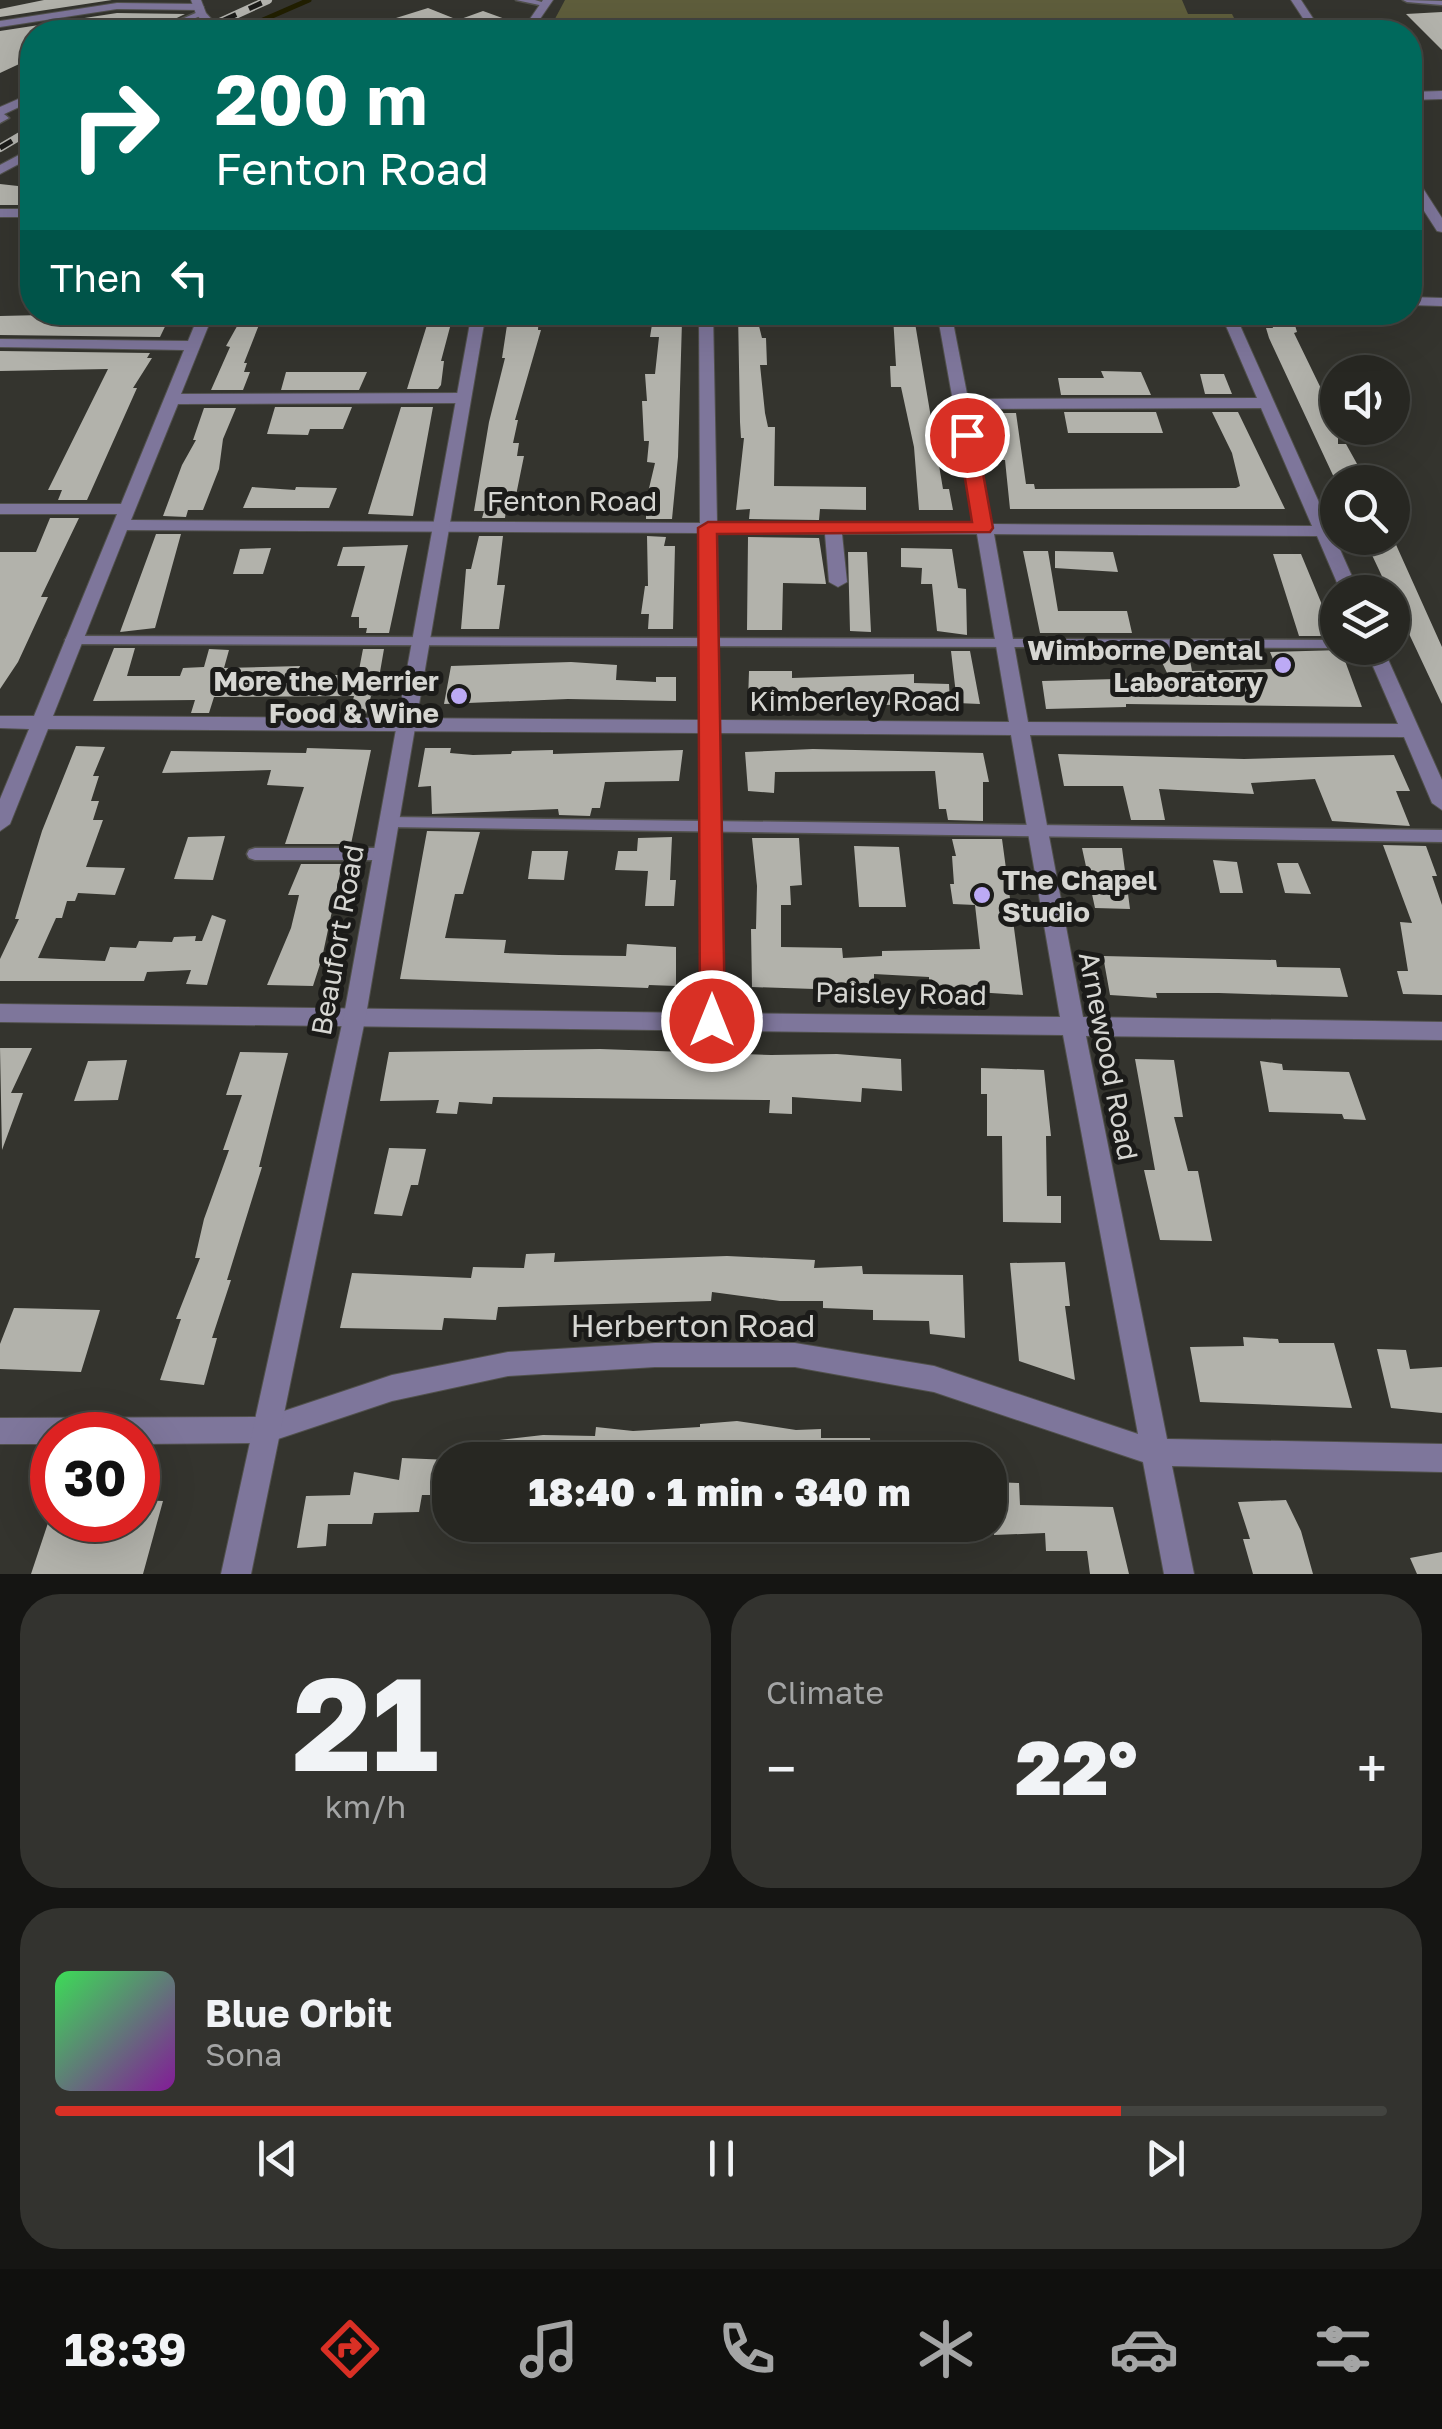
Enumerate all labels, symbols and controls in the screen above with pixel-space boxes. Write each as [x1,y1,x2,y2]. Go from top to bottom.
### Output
text: 200 m [215,56,427,140]
icon: right [50,60,180,190]
text: Fenton Road [215,141,489,195]
icon: left [162,250,217,305]
text: Then [50,255,142,300]
map controls [1320,355,1410,665]
button: sound [1320,355,1410,445]
pin [925,393,1010,478]
icon: arrive [940,408,995,463]
button: search [1320,465,1410,555]
street label: Fenton Road [487,484,657,517]
button: layers [1320,575,1410,665]
place label: Wimborne Dental Laboratory [1027,633,1263,698]
marker: Wimborne Dental Laboratory [1272,654,1294,676]
place label: More the Merrier Food & Wine [213,664,439,729]
street label: Kimberley Road [749,684,961,717]
marker: More the Merrier Food & Wine [448,685,470,707]
street label: Beaufort Road [304,842,370,1038]
place label: The Chapel Studio [1002,863,1157,928]
marker: The Chapel Studio [971,884,993,906]
street label: Arnewood Road [1073,949,1145,1163]
position arrow [660,969,764,1073]
street label: Paisley Road [815,975,987,1011]
street label: Herberton Road [571,1306,815,1344]
speed limit sign: 30 [30,1412,160,1542]
text: 18:40 · 1 min · 340 m [528,1469,911,1514]
text: 21 [292,1644,439,1800]
text: Climate [766,1673,884,1711]
text: 22° [1015,1721,1138,1812]
text: − [766,1735,796,1801]
text: + [1357,1735,1387,1801]
text: km/h [325,1787,406,1825]
text: Blue Orbit [205,1990,392,2035]
text: Sona [205,2035,282,2073]
icon: previous [250,2131,305,2186]
icon: pause [694,2131,749,2186]
icon: next [1138,2131,1193,2186]
icon: directions [315,2314,385,2384]
icon: music [514,2314,584,2384]
icon: phone [712,2314,782,2384]
icon: climate [911,2314,981,2384]
icon: car [1109,2314,1179,2384]
icon: filters [1308,2314,1378,2384]
text: 18:39 [64,2322,187,2376]

